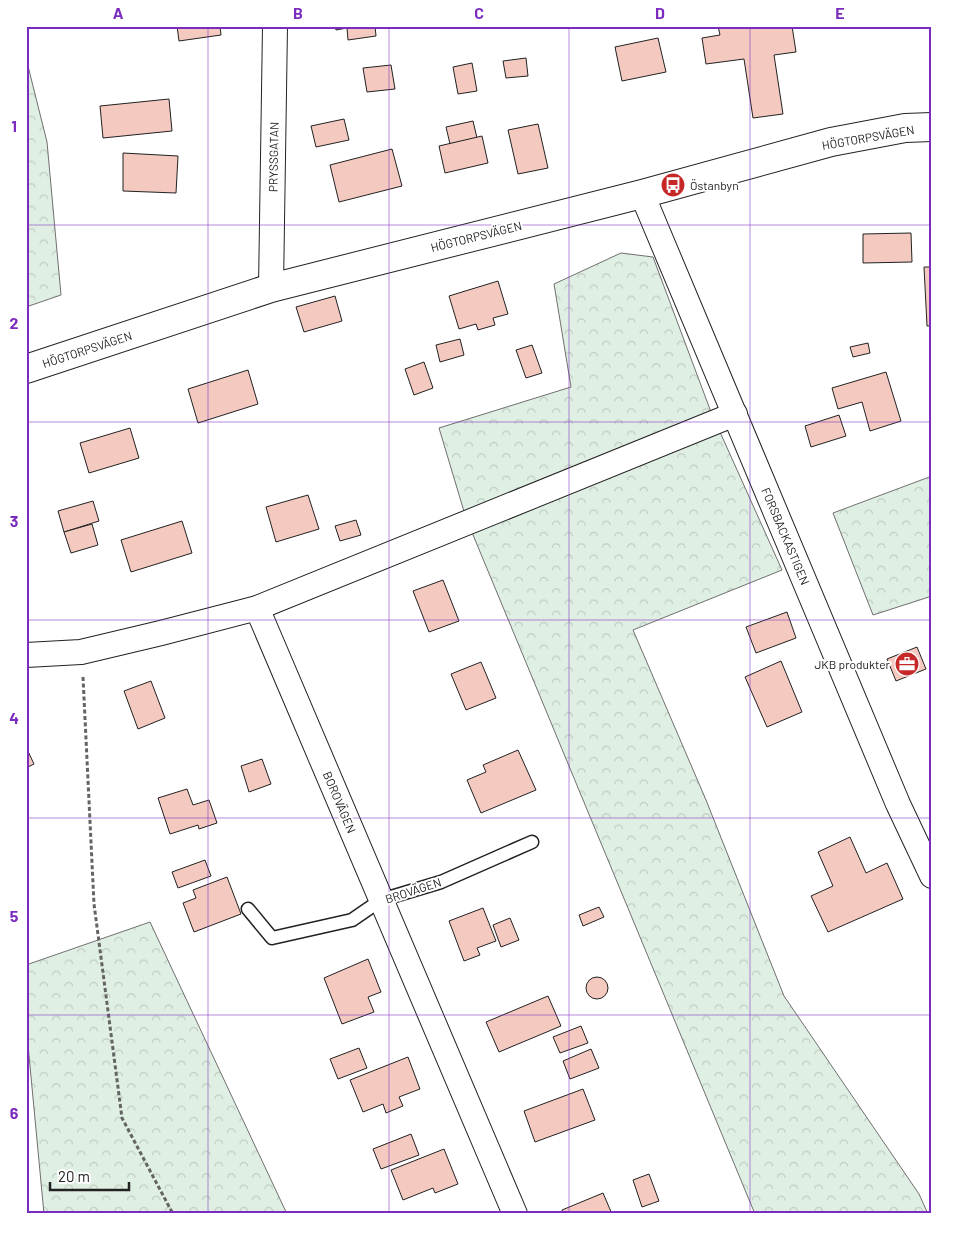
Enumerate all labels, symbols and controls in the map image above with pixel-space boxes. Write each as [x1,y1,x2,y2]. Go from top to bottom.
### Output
text: A [113,3,124,22]
text: B [293,3,303,22]
text: C [474,3,484,22]
text: D [655,3,665,22]
text: E [835,3,845,22]
text: 1 [11,116,17,135]
street label: PRYSSGATAN [265,122,281,192]
street label: HÖGTORPSVÄGEN [821,122,915,152]
bus stop icon: Östanbyn [660,172,686,198]
place label: Östanbyn [690,178,739,192]
street label: HÖGTORPSVÄGEN [429,218,523,254]
text: 2 [10,313,19,332]
street label: HÖGTORPSVÄGEN [40,328,134,370]
street label: FORSBACKASTIGEN [759,485,813,587]
text: 3 [10,511,18,530]
office icon: JKB produkter [894,651,920,677]
place label: JKB produkter [814,657,891,671]
text: 4 [9,708,19,727]
street label: BOROVÄGEN [321,769,359,835]
street label: BROVÄGEN [383,874,443,906]
text: 5 [10,906,19,925]
text: 6 [10,1103,19,1122]
scale bar [50,1160,129,1192]
text: 20 m [58,1167,90,1185]

